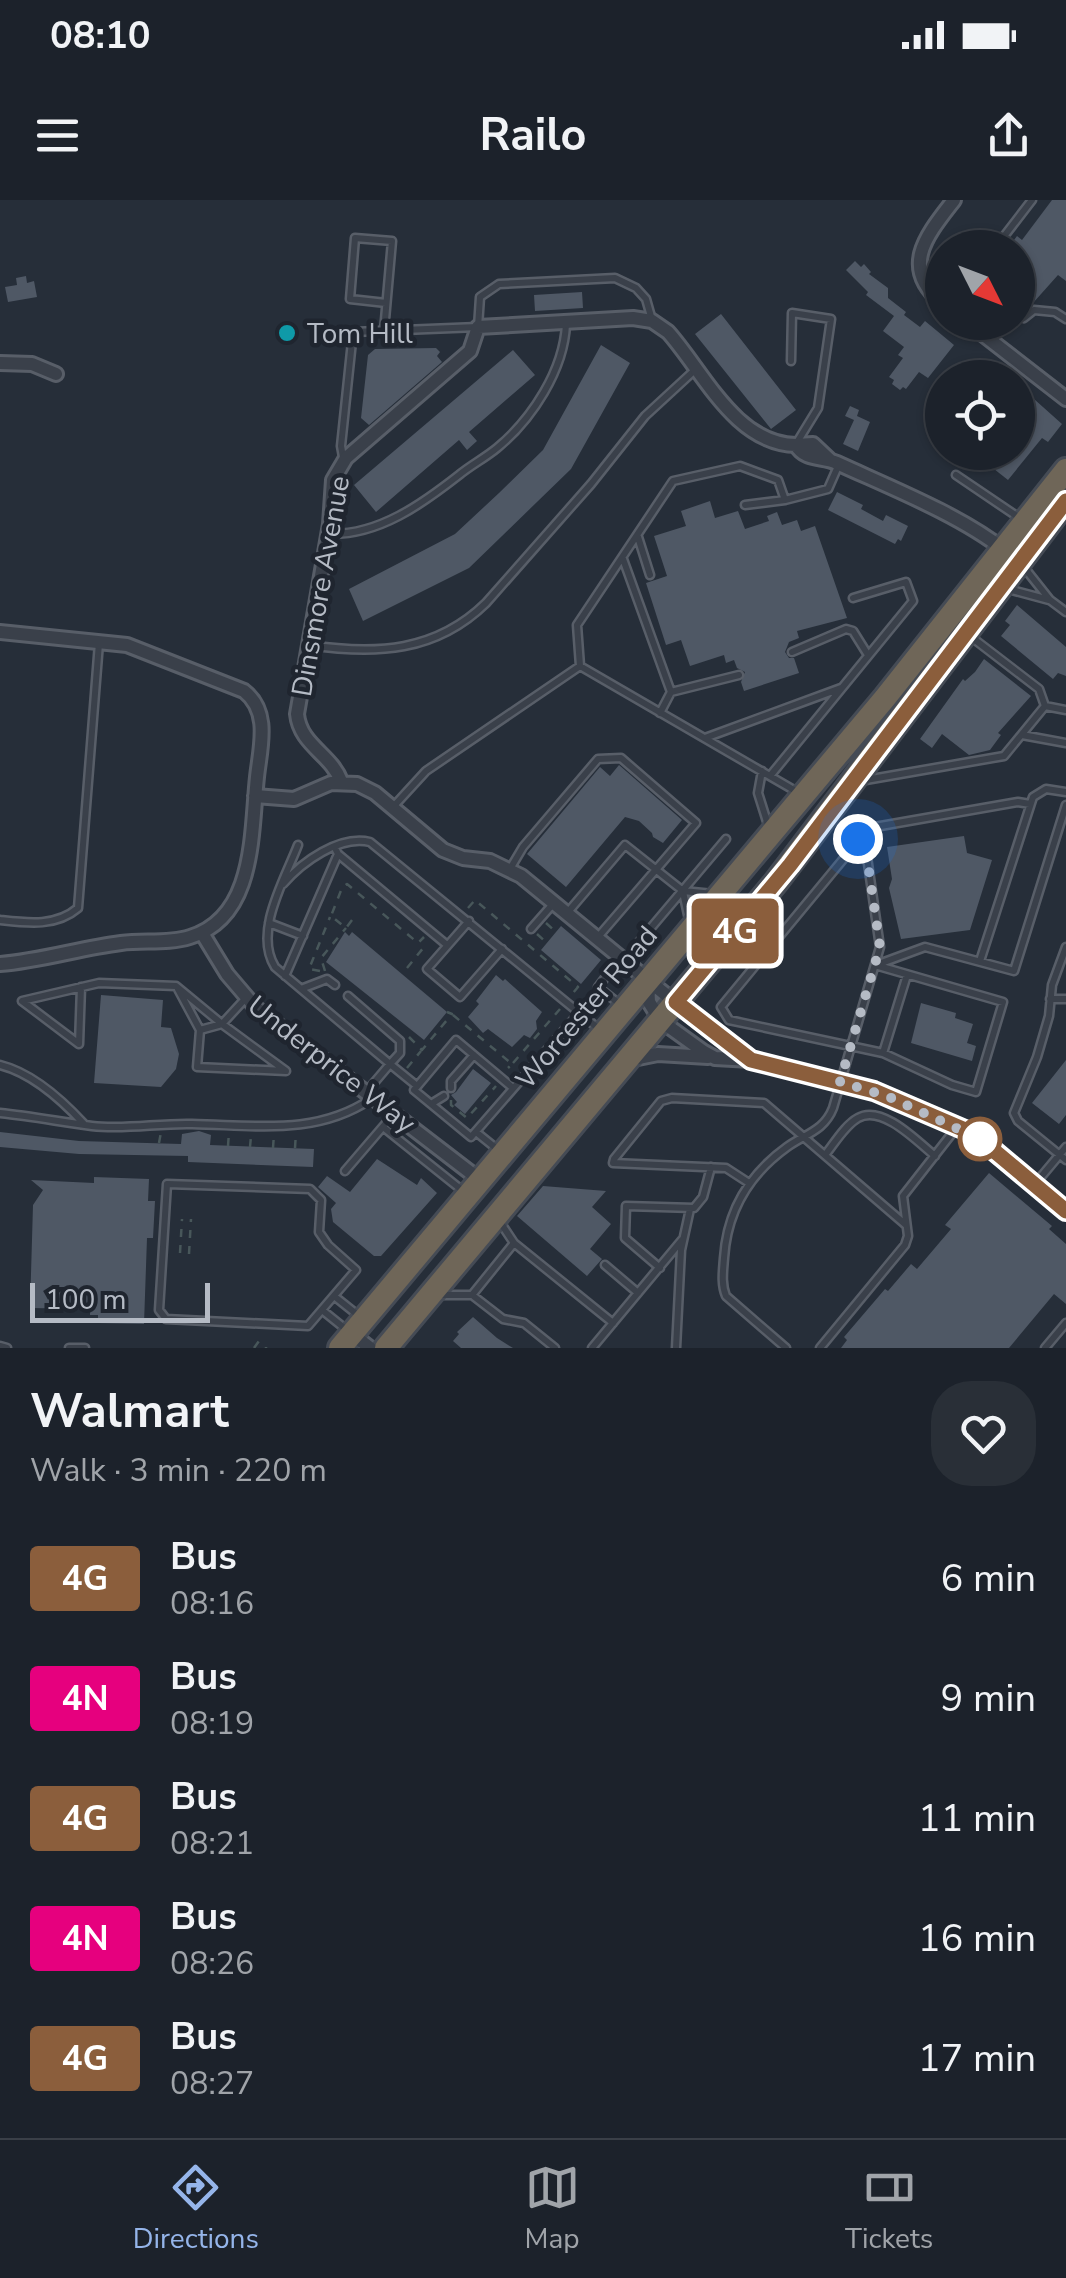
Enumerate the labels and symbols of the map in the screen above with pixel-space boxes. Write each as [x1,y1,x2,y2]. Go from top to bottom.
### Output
north arrow [925,230,1035,340]
place label: Tom Hill [307,315,414,353]
marker: Tom Hill [276,322,298,344]
street label: Dinsmore Avenue [283,473,359,699]
your location [833,814,883,864]
line badge: 4G [690,898,780,964]
street label: Worcester Road [507,918,666,1097]
street label: Underprice Way [240,987,424,1143]
unlabelled marker [959,1118,1001,1160]
scale bar [30,1278,210,1322]

